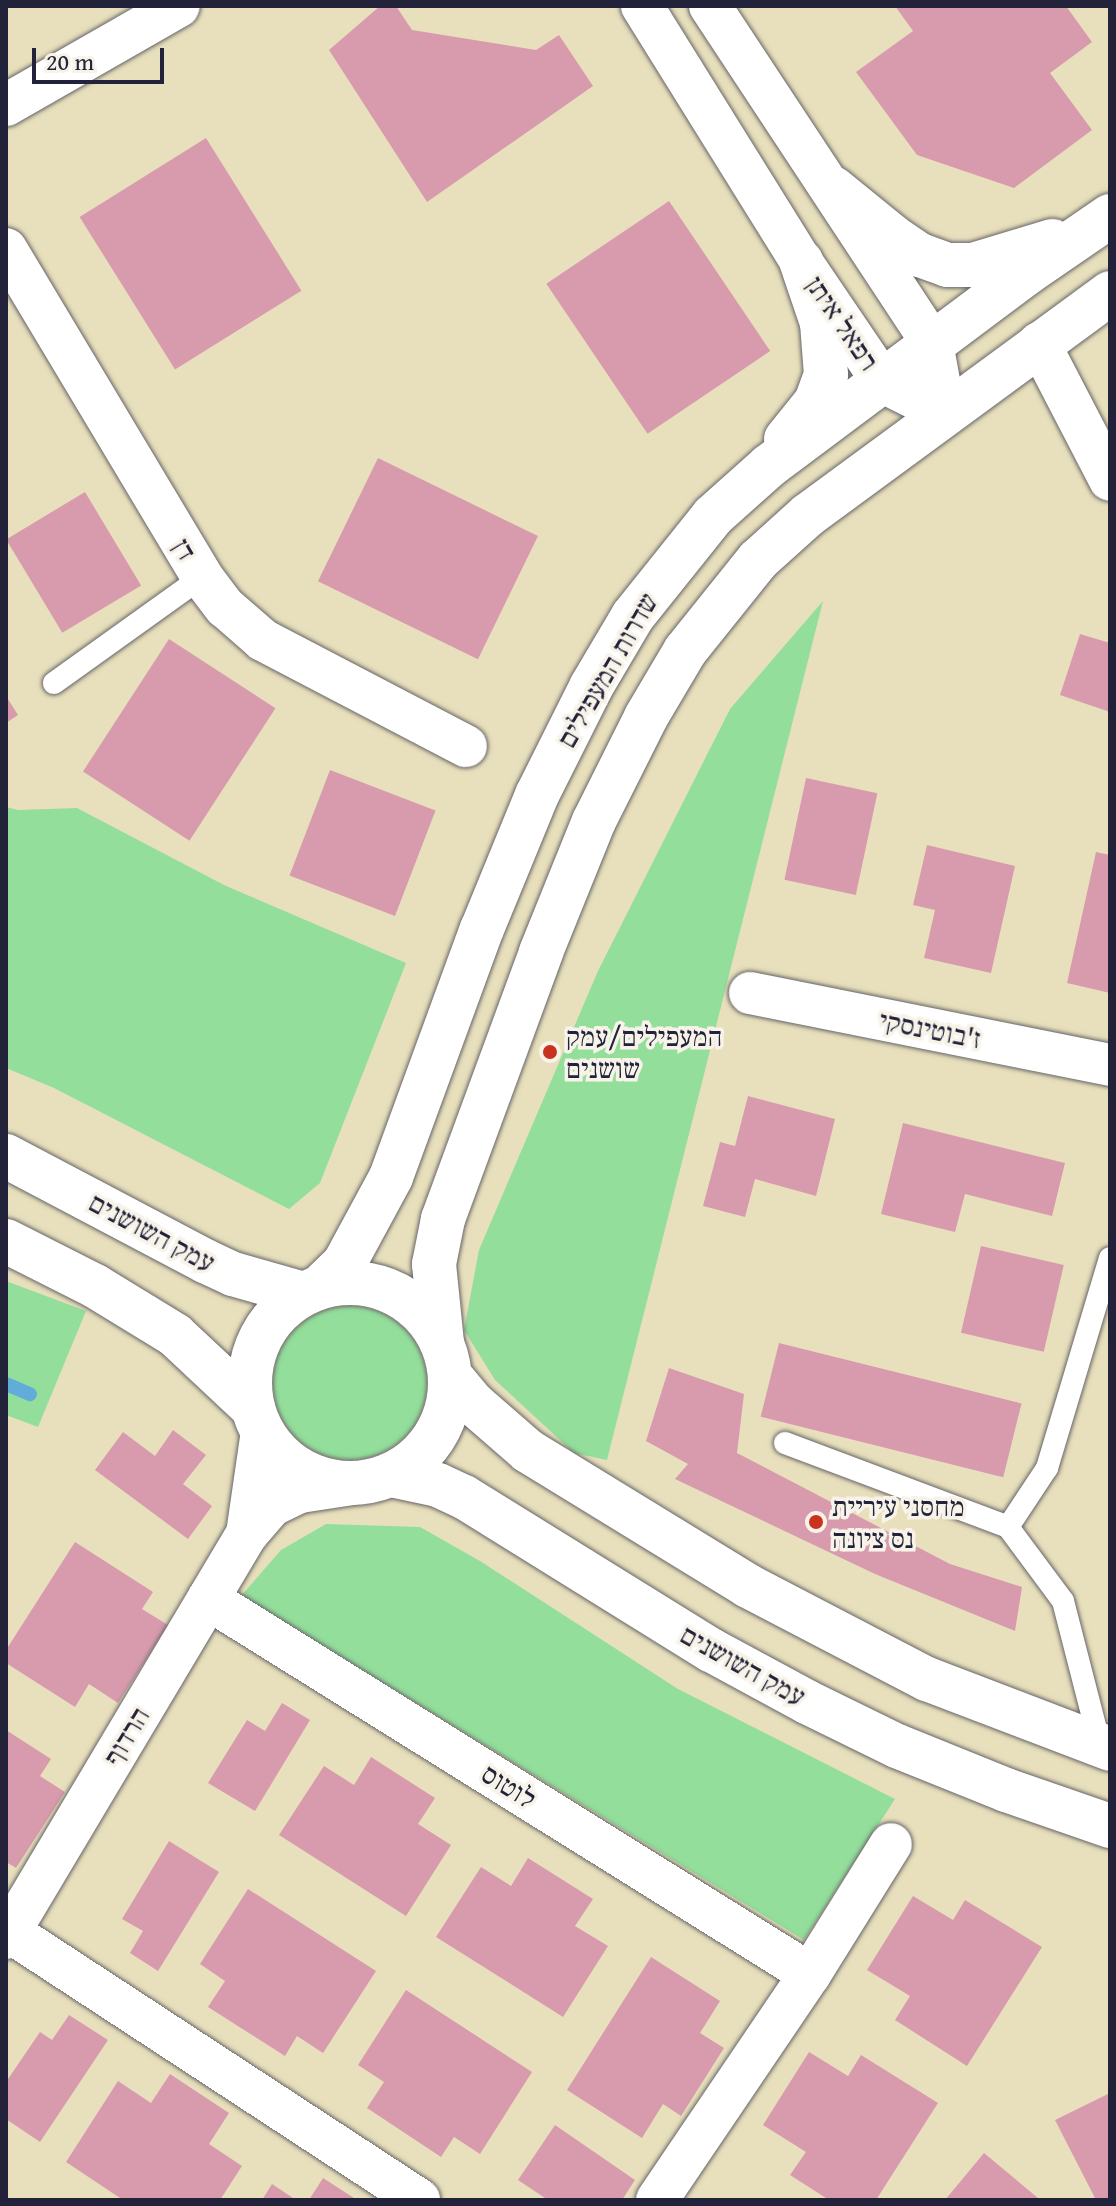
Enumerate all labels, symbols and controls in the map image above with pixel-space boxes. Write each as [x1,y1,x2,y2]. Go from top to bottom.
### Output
scale bar [36,32,168,82]
text: 20 m [46,44,94,79]
street label: רפאל איתן [799,269,887,377]
street label: דן [166,532,204,566]
street label: שדרות המעפילים [549,587,665,753]
street label: ז'בוטינסקי [876,1003,984,1055]
place label: המעפילים/עמק שושנים [566,1019,722,1085]
marker: המעפילים/עמק שושנים [541,1043,559,1061]
street label: עמק השושנים [83,1185,221,1279]
place label: מחסני עיריית נס ציונה [832,1489,964,1555]
marker: מחסני עיריית נס ציונה [807,1513,825,1531]
street label: עמק השושנים [675,1617,811,1713]
street label: הרדוף [96,1701,156,1771]
street label: לוטוס [476,1756,542,1816]

